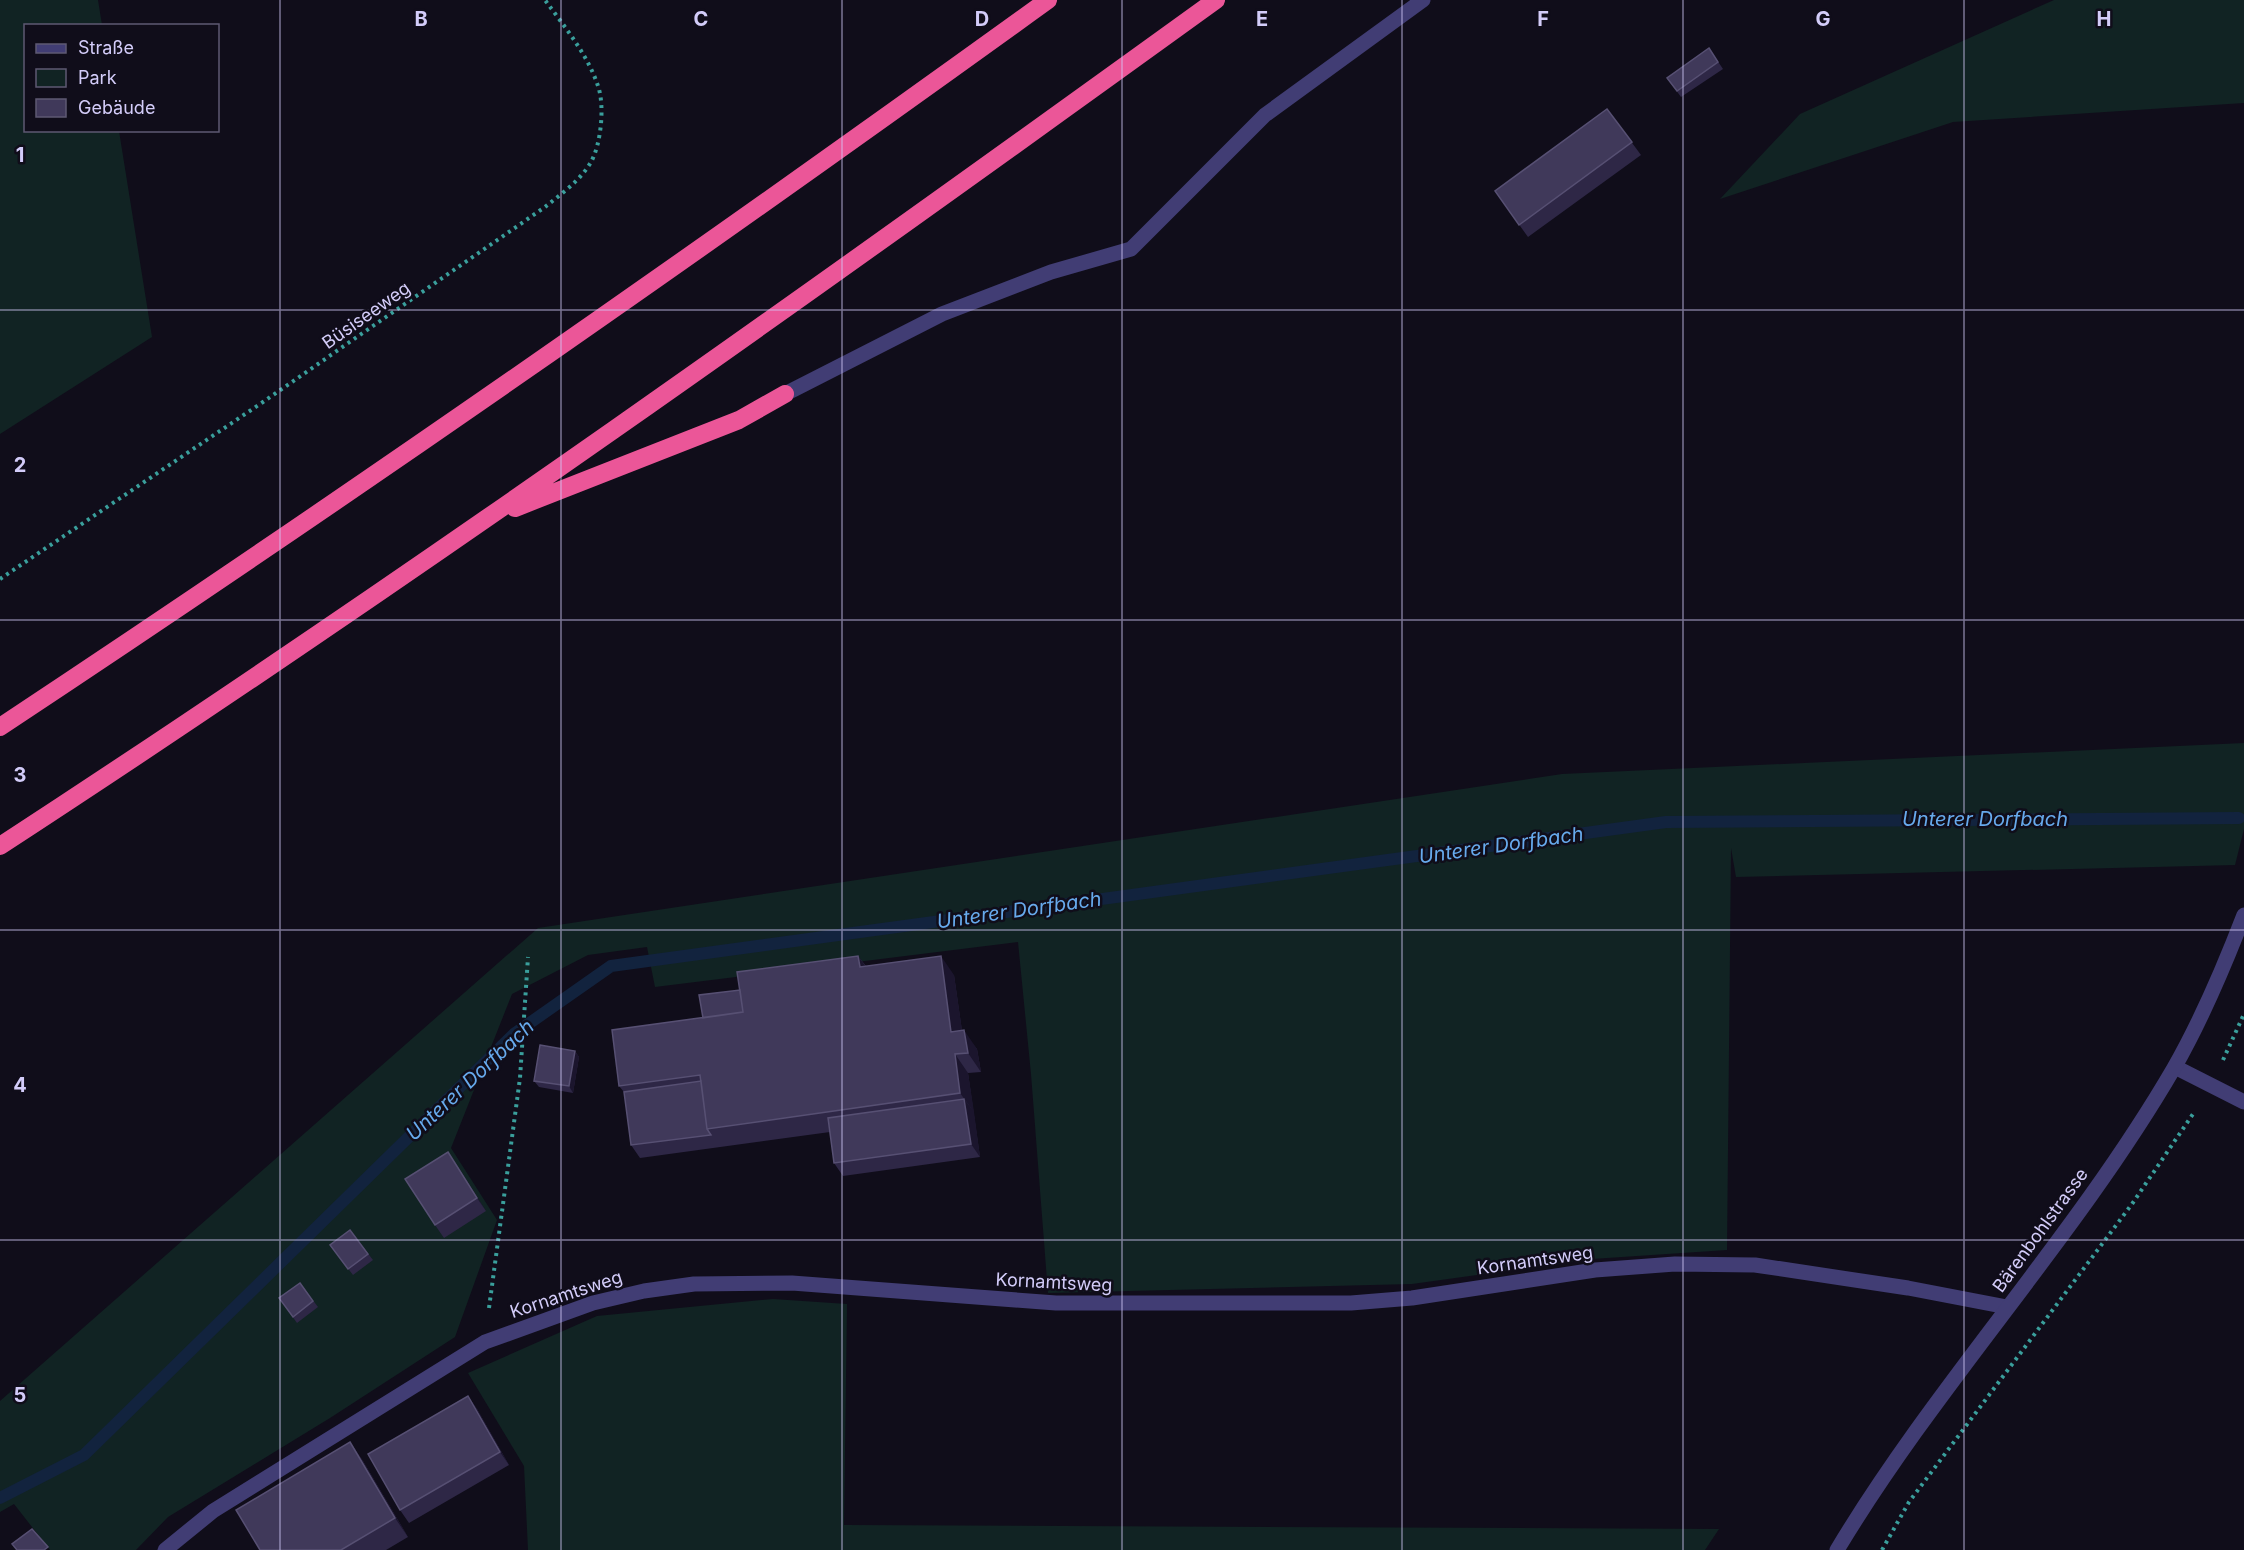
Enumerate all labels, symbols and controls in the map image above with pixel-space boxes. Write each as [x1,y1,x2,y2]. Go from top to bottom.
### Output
text: B [414,7,428,31]
text: C [694,7,708,31]
text: D [975,7,989,31]
text: E [1256,7,1268,31]
text: F [1537,7,1549,31]
text: G [1815,7,1831,31]
text: H [2097,7,2111,31]
legend [24,24,219,132]
text: Straße [78,37,134,58]
text: Park [78,67,117,88]
text: Gebäude [78,97,155,118]
text: 1 [16,143,24,167]
street label: Büsiseeweg [318,277,414,353]
text: 2 [14,453,26,477]
text: 3 [14,763,26,787]
water label: Unterer Dorfbach [1902,807,2068,831]
water label: Unterer Dorfbach [1417,822,1585,868]
water label: Unterer Dorfbach [935,887,1103,933]
water label: Unterer Dorfbach [401,1015,539,1145]
text: 4 [13,1073,27,1097]
street label: Bärenbohlstrasse [1988,1164,2092,1296]
street label: Kornamtsweg [1476,1241,1594,1279]
street label: Kornamtsweg [507,1266,625,1322]
street label: Kornamtsweg [995,1268,1113,1296]
text: 5 [14,1383,26,1407]

